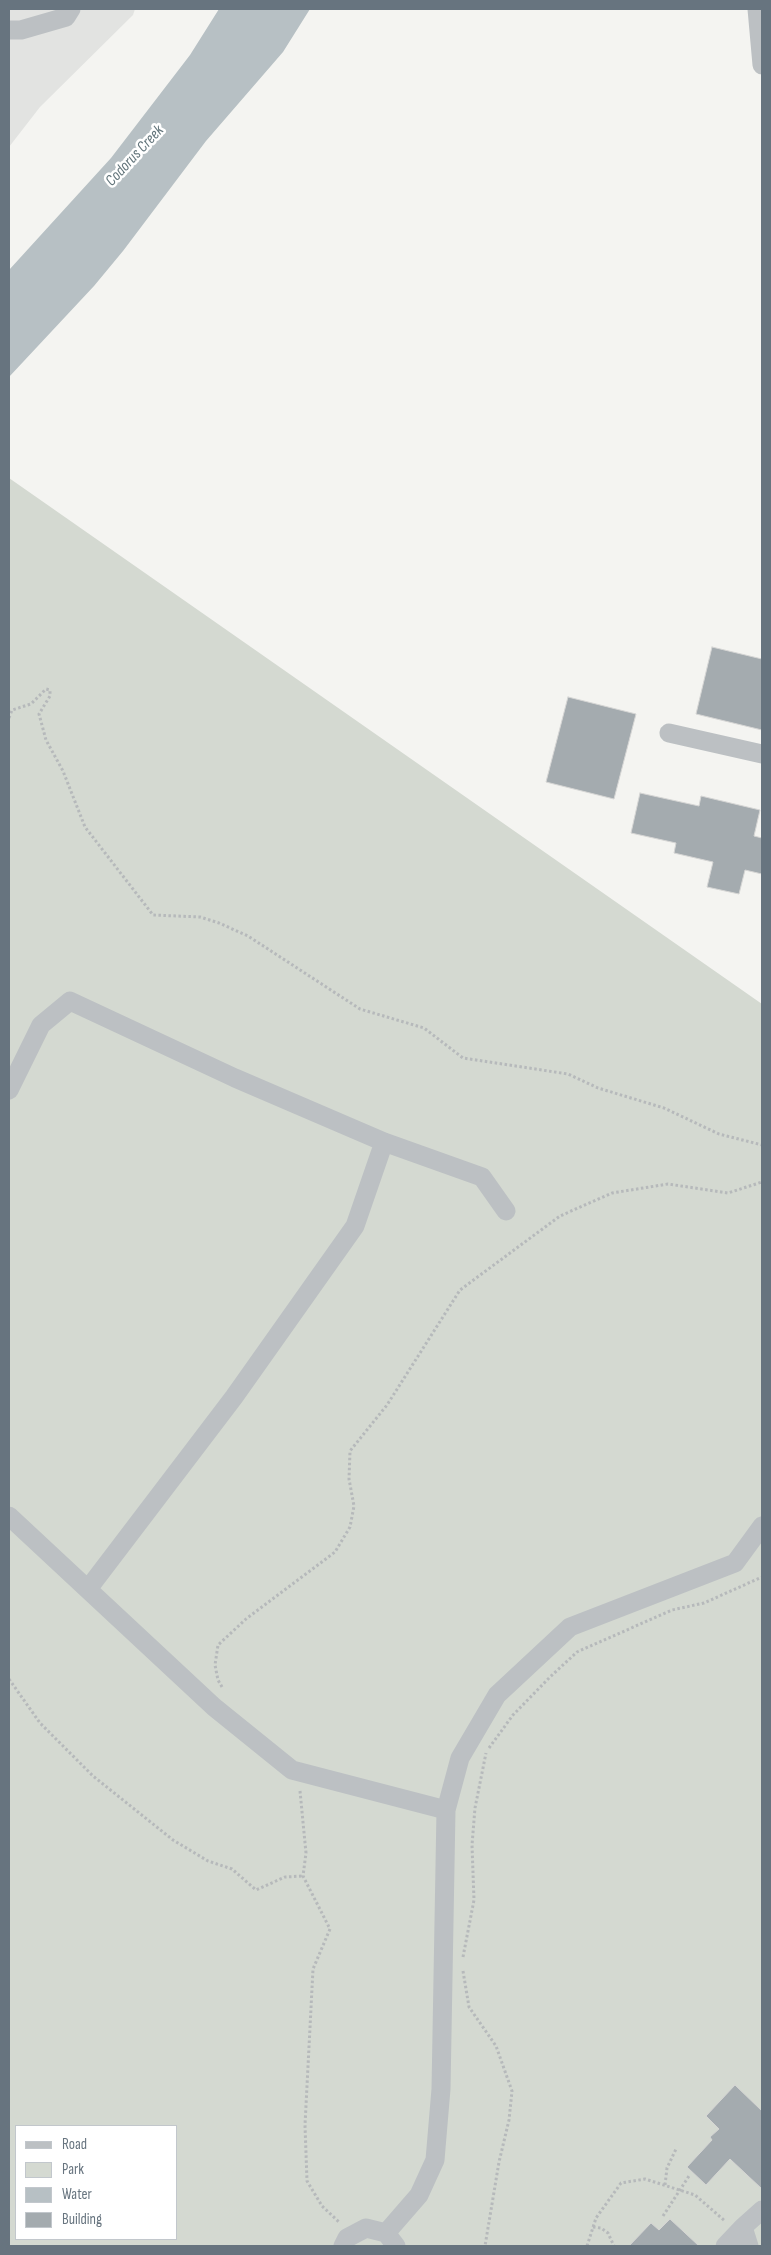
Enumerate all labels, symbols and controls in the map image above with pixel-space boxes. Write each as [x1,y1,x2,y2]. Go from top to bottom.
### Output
water label: Codorus Creek [102,121,168,191]
legend [15,2125,178,2240]
text: Road [62,2135,87,2154]
text: Park [62,2160,84,2179]
text: Water [62,2185,92,2204]
text: Building [62,2210,102,2229]

